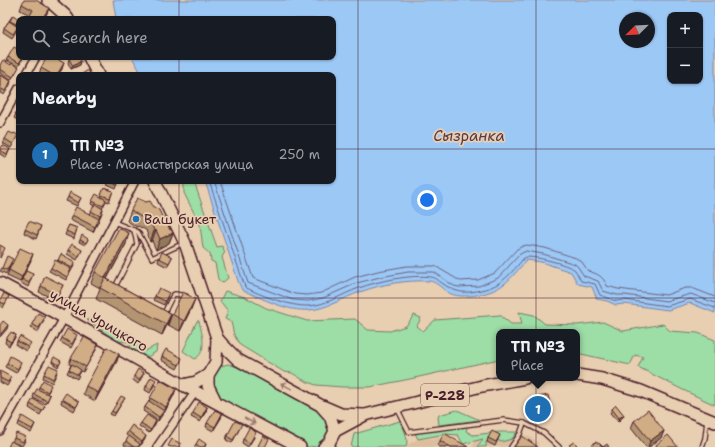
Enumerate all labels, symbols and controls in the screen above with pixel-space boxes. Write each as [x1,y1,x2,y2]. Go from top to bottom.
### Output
north arrow [619,12,655,48]
map controls [667,12,703,84]
button: + [667,12,703,48]
search box [16,16,336,60]
icon: search [30,27,52,49]
text: Search here [62,28,148,48]
button: − [667,48,703,84]
text: Nearby [32,87,97,109]
water label: Сызранка [433,126,505,146]
text: ТП №3 [70,136,124,156]
text: 1 [42,146,48,163]
text: 250 m [279,146,320,163]
text: Place · Монастырская улица [70,156,253,173]
your location [417,190,437,210]
place label: Ваш букет [144,210,217,228]
marker: Ваш букет [131,214,141,224]
street label: улица Урицкого [47,285,151,355]
popup [496,329,580,381]
text: ТП №3 [511,337,565,357]
text: Place [511,357,544,374]
one-way arrow [280,382,292,389]
road number: Р-228 [421,384,469,406]
pin: 1 [525,394,551,424]
one-way arrow [244,417,256,425]

